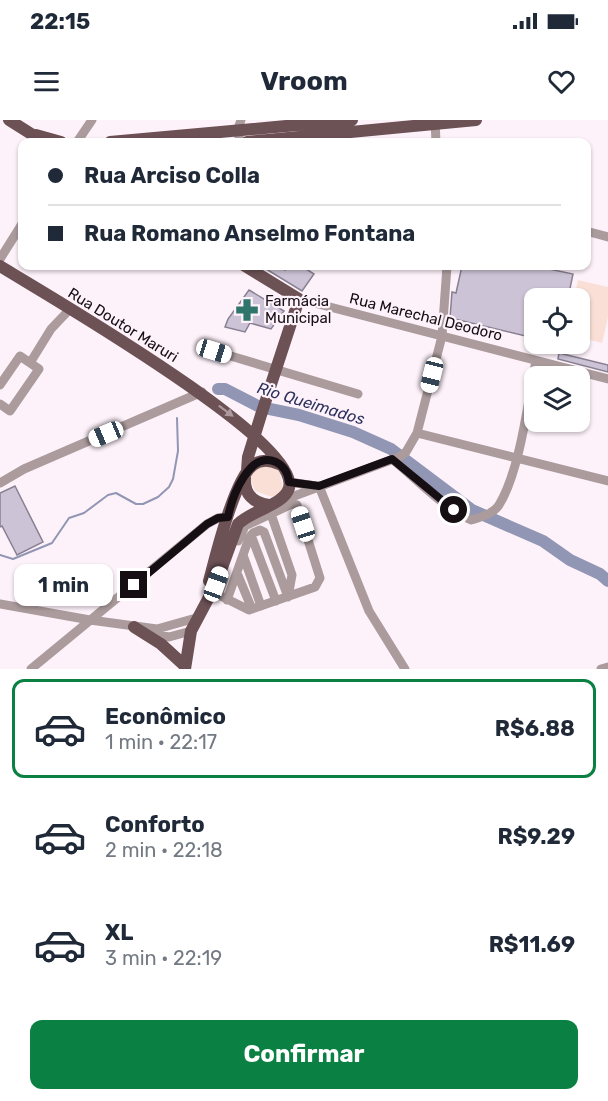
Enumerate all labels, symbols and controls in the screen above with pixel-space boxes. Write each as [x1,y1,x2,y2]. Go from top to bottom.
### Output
text: 22:15 [30,8,90,35]
icon: menu [30,65,63,98]
text: Vroom [260,65,348,97]
icon: heart [545,65,578,98]
text: Rua Arciso Colla [84,162,260,189]
text: Rua Romano Anselmo Fontana [84,220,415,247]
street label: Rua Doutor Maruri [65,284,181,366]
map controls [524,288,590,432]
button: locate [524,288,590,354]
street label: Rua Marechal Deodoro [348,289,504,345]
place label: Farmácia Municipal [265,292,331,327]
pharmacy icon: Farmácia Municipal [234,297,260,323]
car [194,337,234,365]
car [419,355,445,395]
button: layers [524,366,590,432]
water label: Rio Queimados [255,378,367,429]
one-way arrow [218,405,233,417]
car [86,419,126,449]
route start [440,496,467,523]
car [289,504,317,544]
callout: 1 min [14,564,113,606]
car [201,564,231,604]
route end [120,571,147,598]
text: 1 min [38,573,89,597]
icon: car [33,702,87,756]
text: Econômico [105,703,226,730]
text: R$6.88 [495,715,575,742]
text: 1 min · 22:17 [105,730,217,754]
icon: car [33,810,87,864]
text: Conforto [105,811,205,838]
text: R$9.29 [497,823,575,850]
text: 2 min · 22:18 [105,838,223,862]
icon: car [33,918,87,972]
text: XL [105,919,133,946]
text: R$11.69 [489,931,575,958]
text: 3 min · 22:19 [105,946,222,970]
button: Confirmar [30,1020,578,1089]

